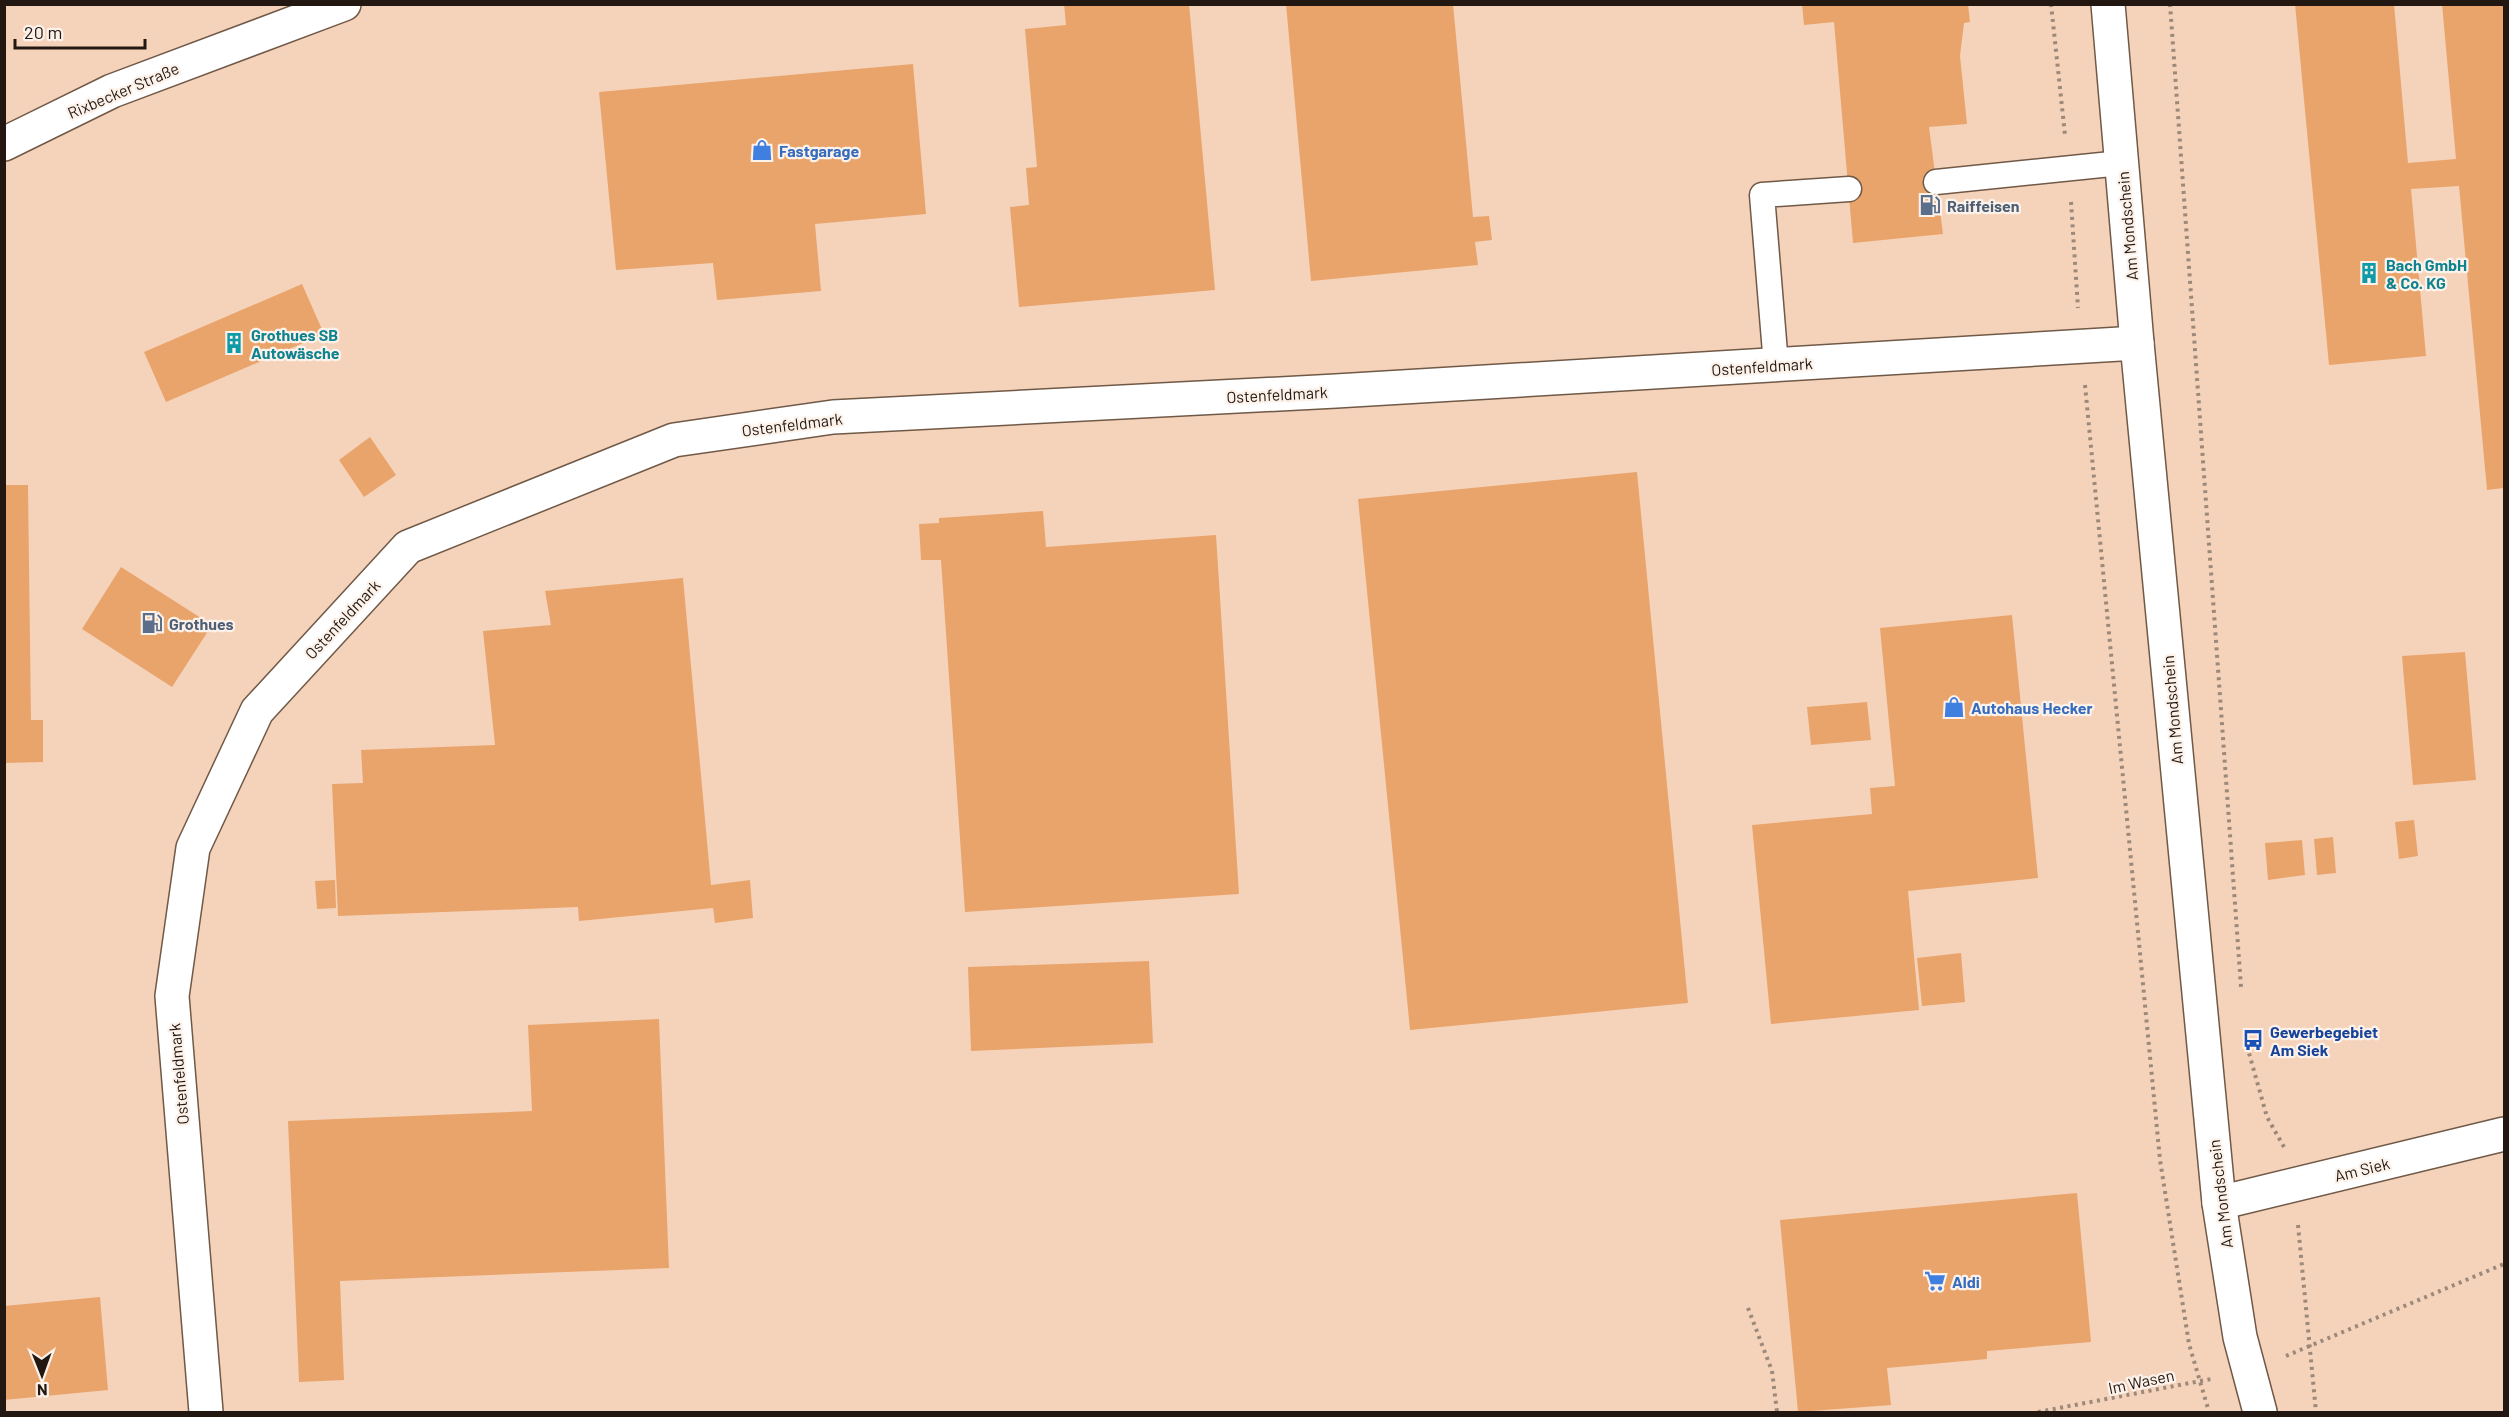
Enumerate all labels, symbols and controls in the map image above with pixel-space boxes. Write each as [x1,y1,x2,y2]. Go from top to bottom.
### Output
scale bar [15,12,146,50]
text: 20 m [24,21,62,43]
street label: Rixbecker Straße [65,58,181,122]
shop icon: Fastgarage [750,138,774,162]
place label: Fastgarage [779,141,859,160]
street label: Am Mondschein [2113,171,2141,281]
fuel station icon: Raiffeisen [1918,193,1942,217]
place label: Raiffeisen [1947,196,2020,215]
place label: Bach GmbH & Co. KG [2386,255,2467,292]
building icon: Bach GmbH & Co. KG [2357,261,2381,285]
place label: Grothues SB Autowäsche [251,325,340,362]
building icon: Grothues SB Autowäsche [222,331,246,355]
street label: Ostenfeldmark [1711,353,1813,379]
street label: Ostenfeldmark [1226,382,1328,406]
street label: Ostenfeldmark [740,408,844,440]
street label: Ostenfeldmark [300,575,384,663]
fuel station icon: Grothues [140,611,164,635]
place label: Grothues [169,614,234,633]
street label: Am Mondschein [2158,655,2186,765]
shop icon: Autohaus Hecker [1942,695,1966,719]
place label: Autohaus Hecker [1971,698,2093,717]
place label: Gewerbegebiet Am Siek [2270,1022,2378,1059]
street label: Ostenfeldmark [164,1023,192,1125]
bus stop icon: Gewerbegebiet Am Siek [2241,1028,2265,1052]
street label: Am Mondschein [2204,1139,2236,1249]
street label: Am Siek [2332,1153,2392,1185]
supermarket icon: Aldi [1923,1269,1947,1293]
place label: Aldi [1952,1272,1980,1291]
north arrow [12,1345,72,1405]
street label: Im Wasen [2106,1365,2176,1397]
text: N [37,1381,48,1400]

